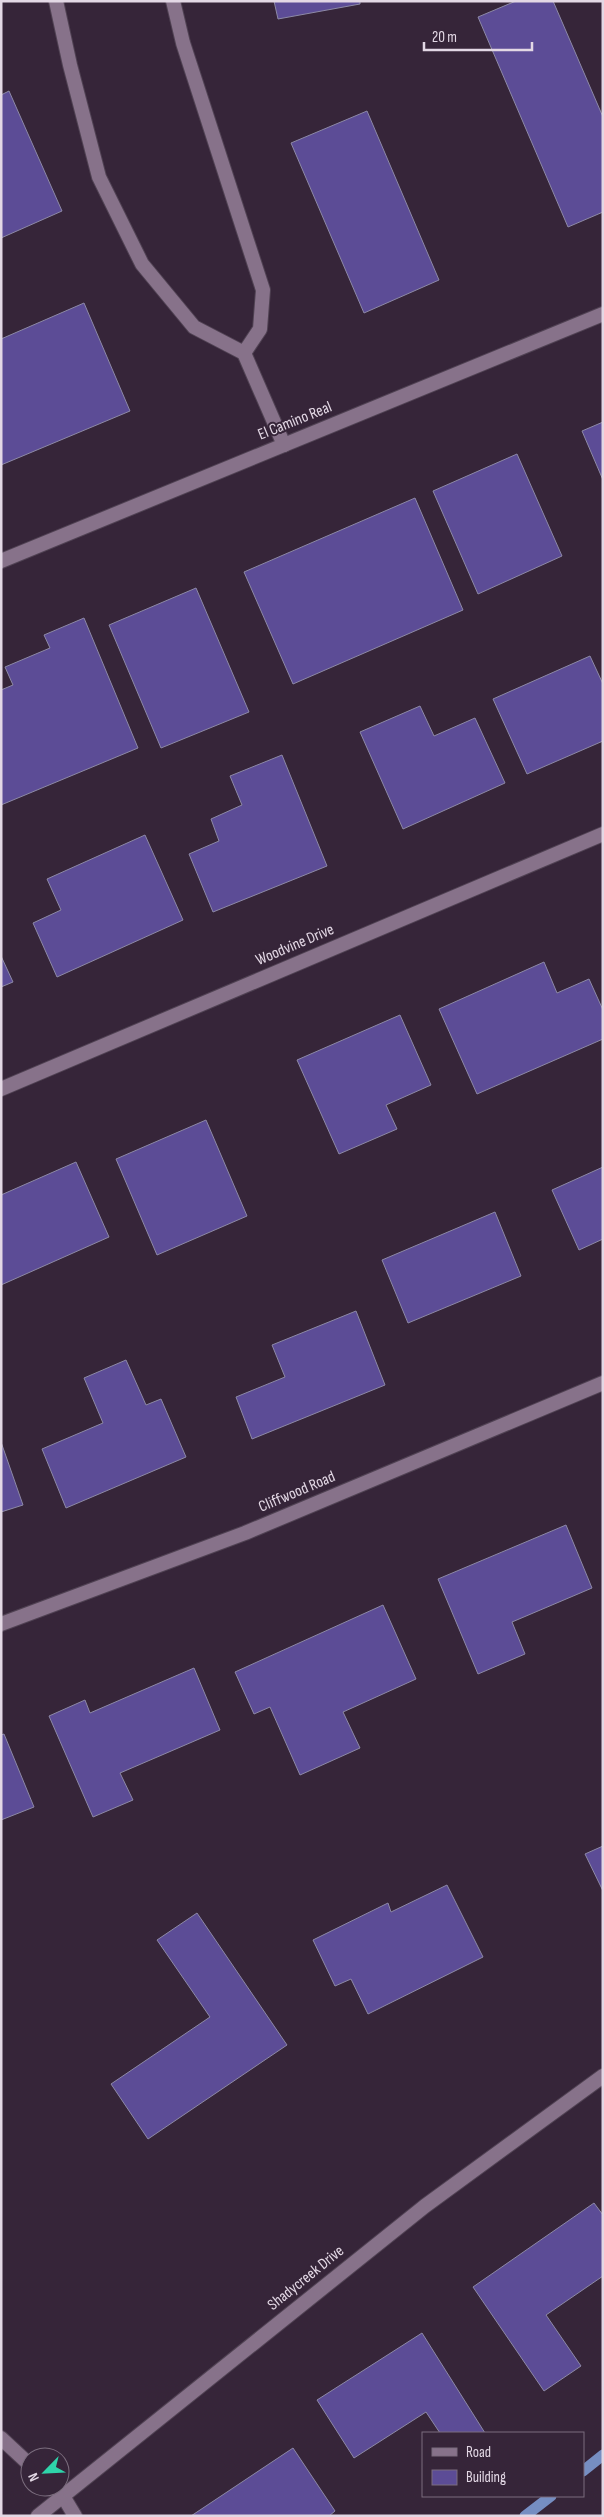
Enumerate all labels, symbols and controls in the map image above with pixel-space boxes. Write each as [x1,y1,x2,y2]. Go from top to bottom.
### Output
scale bar [424,20,532,52]
text: 20 m [432,28,457,47]
street label: El Camino Real [255,398,335,444]
street label: Woodvine Drive [253,920,337,970]
street label: Cliffwood Road [256,1467,338,1517]
street label: Shadycreek Drive [264,2241,348,2315]
legend [422,2432,584,2497]
text: Road [466,2443,491,2462]
north arrow [20,2447,70,2497]
text: Building [466,2468,506,2487]
text: N [24,2470,43,2484]

